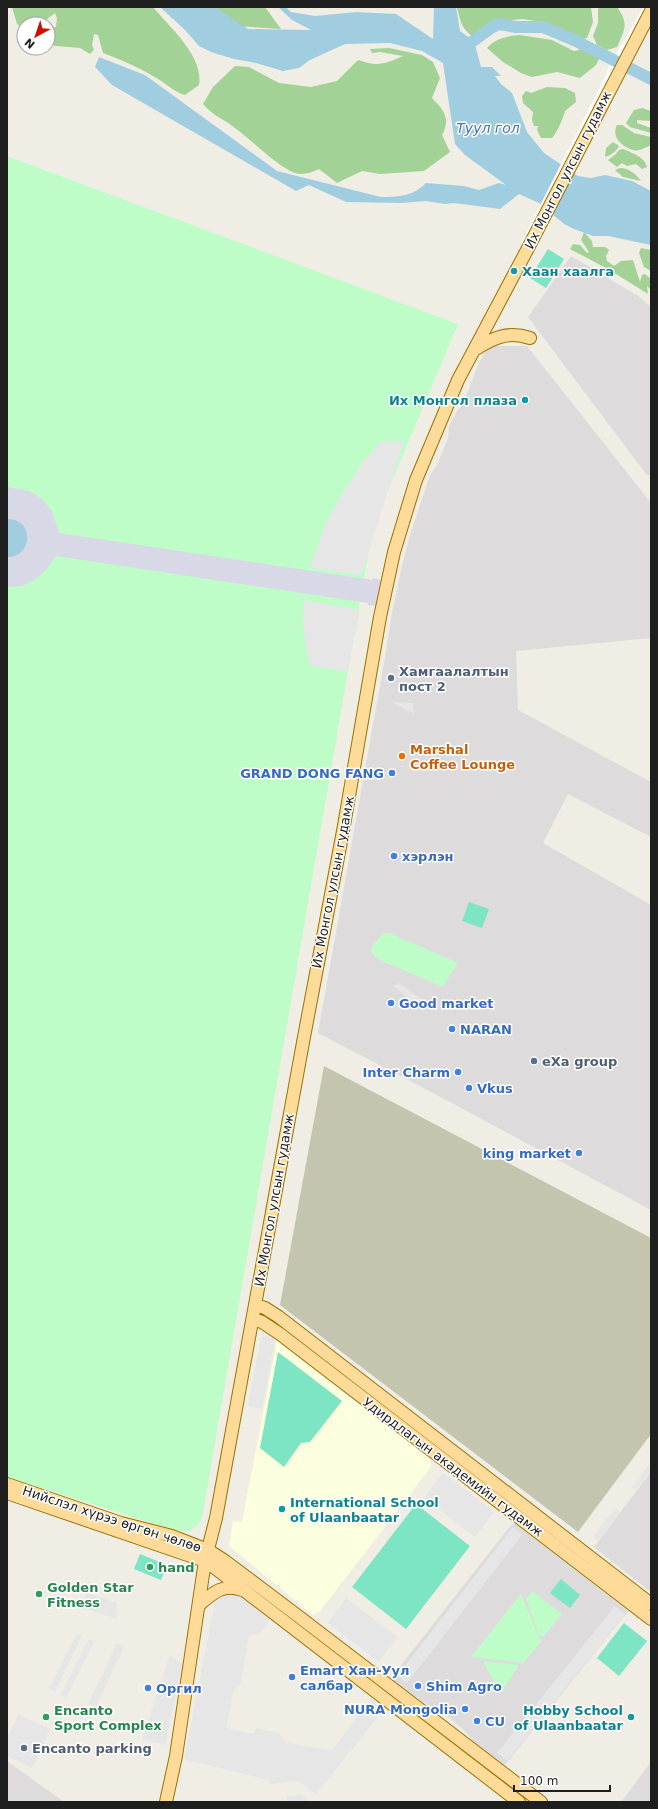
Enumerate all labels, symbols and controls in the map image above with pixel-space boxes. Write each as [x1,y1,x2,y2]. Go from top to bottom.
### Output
north arrow [16,16,56,56]
text: N [22,35,38,51]
street label: Их Монгол улсын гудамж [521,88,615,252]
water label: Туул гол [456,120,520,136]
place label: Хаан хаалга [522,264,614,279]
marker: Хаан хаалга [509,266,519,276]
place label: Их Монгол плаза [389,393,517,408]
marker: Их Монгол плаза [520,395,530,405]
place label: Хамгаалалтын пост 2 [399,664,509,694]
marker: Хамгаалалтын пост 2 [386,673,396,683]
place label: Marshal Coffee Lounge [410,742,515,772]
marker: Marshal Coffee Lounge [397,751,407,761]
place label: GRAND DONG FANG [240,766,384,781]
marker: GRAND DONG FANG [387,768,397,778]
street label: Их Монгол улсын гудамж [309,794,357,970]
place label: хэрлэн [402,849,454,864]
marker: хэрлэн [389,851,399,861]
place label: Good market [399,996,493,1011]
marker: Good market [386,998,396,1008]
place label: NARAN [460,1022,512,1037]
marker: NARAN [447,1024,457,1034]
place label: eXa group [542,1054,617,1069]
marker: eXa group [529,1056,539,1066]
place label: Inter Charm [362,1065,450,1080]
marker: Inter Charm [453,1067,463,1077]
place label: Vkus [477,1081,513,1096]
marker: Vkus [464,1083,474,1093]
street label: Их Монгол улсын гудамж [251,1112,297,1288]
place label: king market [483,1146,571,1161]
marker: king market [574,1148,584,1158]
street label: Удирдлагын академийн гудамж [360,1394,546,1540]
street label: Нийслэл хүрээ өргөн чөлөө [21,1483,203,1555]
place label: International School of Ulaanbaatar [290,1495,439,1525]
marker: International School of Ulaanbaatar [277,1504,287,1514]
place label: hand [158,1560,195,1575]
marker: hand [145,1562,155,1572]
place label: Golden Star Fitness [47,1580,134,1610]
marker: Golden Star Fitness [34,1589,44,1599]
place label: Emart Хан-Уул салбар [300,1663,410,1693]
marker: Emart Хан-Уул салбар [287,1672,297,1682]
place label: Shim Agro [426,1679,502,1694]
place label: Оргил [156,1681,202,1696]
marker: Shim Agro [413,1681,423,1691]
marker: Оргил [143,1683,153,1693]
place label: NURA Mongolia [344,1702,457,1717]
place label: Encanto Sport Complex [54,1703,162,1733]
place label: Hobby School of Ulaanbaatar [514,1703,624,1733]
marker: NURA Mongolia [460,1704,470,1714]
marker: Encanto Sport Complex [41,1712,51,1722]
marker: Hobby School of Ulaanbaatar [626,1712,636,1722]
place label: CU [485,1714,505,1729]
marker: CU [472,1716,482,1726]
place label: Encanto parking [32,1741,152,1756]
marker: Encanto parking [19,1743,29,1753]
scale bar [514,1767,610,1793]
text: 100 m [520,1774,558,1788]

